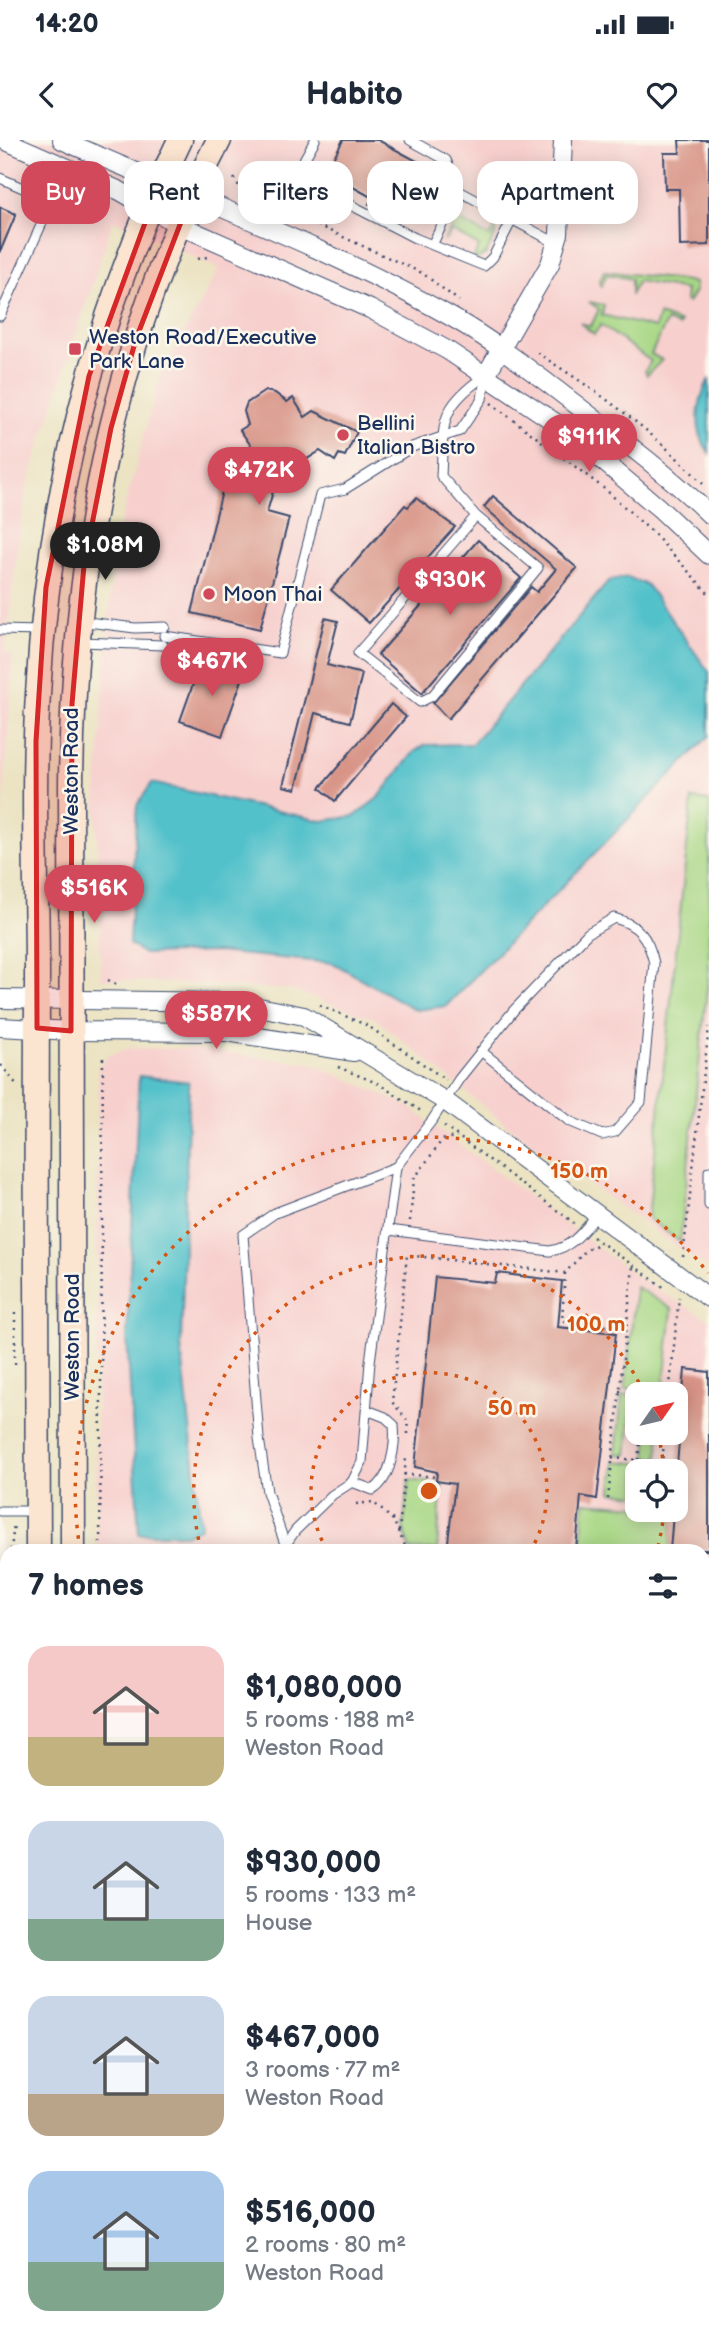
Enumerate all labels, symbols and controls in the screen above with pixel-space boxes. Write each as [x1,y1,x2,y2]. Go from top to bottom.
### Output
text: 14:20 [35,9,99,40]
text: Habito [306,75,403,114]
icon: back [28,76,66,114]
icon: heart [643,76,681,114]
chip: Buy [21,161,110,224]
chip: Rent [124,161,224,224]
chip: Filters [238,161,353,224]
chip: New [367,161,463,224]
chip: Apartment [477,161,638,224]
place label: Weston Road/Executive Park Lane [89,325,317,374]
marker: Weston Road/Executive Park Lane [67,341,83,357]
place label: Bellini Italian Bistro [357,411,476,460]
pin: $911K [540,414,638,474]
text: $911K [557,423,621,451]
marker: Bellini Italian Bistro [335,427,351,443]
pin: $472K [210,448,308,507]
text: $472K [224,456,294,484]
pin: $1.08M [48,522,162,582]
text: $1.08M [66,531,144,559]
pin: $930K [401,558,499,617]
text: $930K [414,566,486,594]
place label: Moon Thai [223,582,322,607]
marker: Moon Thai [201,586,217,602]
pin: $467K [163,638,261,698]
text: $467K [177,647,247,675]
street label: Weston Road [59,708,84,834]
pin: $516K [45,866,143,925]
text: $516K [60,874,128,902]
pin: $587K [167,992,265,1051]
text: $587K [181,1000,251,1028]
text: 150 m [550,1159,608,1184]
street label: Weston Road [60,1274,85,1400]
text: 100 m [567,1312,625,1337]
north arrow [625,1382,688,1446]
map controls [625,1382,688,1522]
text: 50 m [488,1396,536,1421]
button: locate [625,1459,688,1522]
centre of rings [417,1479,441,1503]
icon: filters [644,1567,682,1605]
text: 7 homes [28,1568,144,1604]
text: $1,080,000 [245,1670,402,1706]
icon: home [84,1674,168,1758]
text: 5 rooms · 188 m² [245,1706,415,1734]
text: Weston Road [245,1734,384,1762]
text: $930,000 [245,1845,381,1881]
icon: home [84,1849,168,1933]
text: 5 rooms · 133 m² [245,1881,416,1909]
text: House [245,1909,312,1937]
text: $467,000 [245,2020,380,2056]
icon: home [84,2024,168,2108]
text: 3 rooms · 77 m² [245,2056,401,2084]
text: Weston Road [245,2084,384,2112]
text: $516,000 [245,2195,376,2231]
icon: home [84,2199,168,2283]
text: 2 rooms · 80 m² [245,2231,406,2259]
text: Weston Road [245,2259,384,2287]

